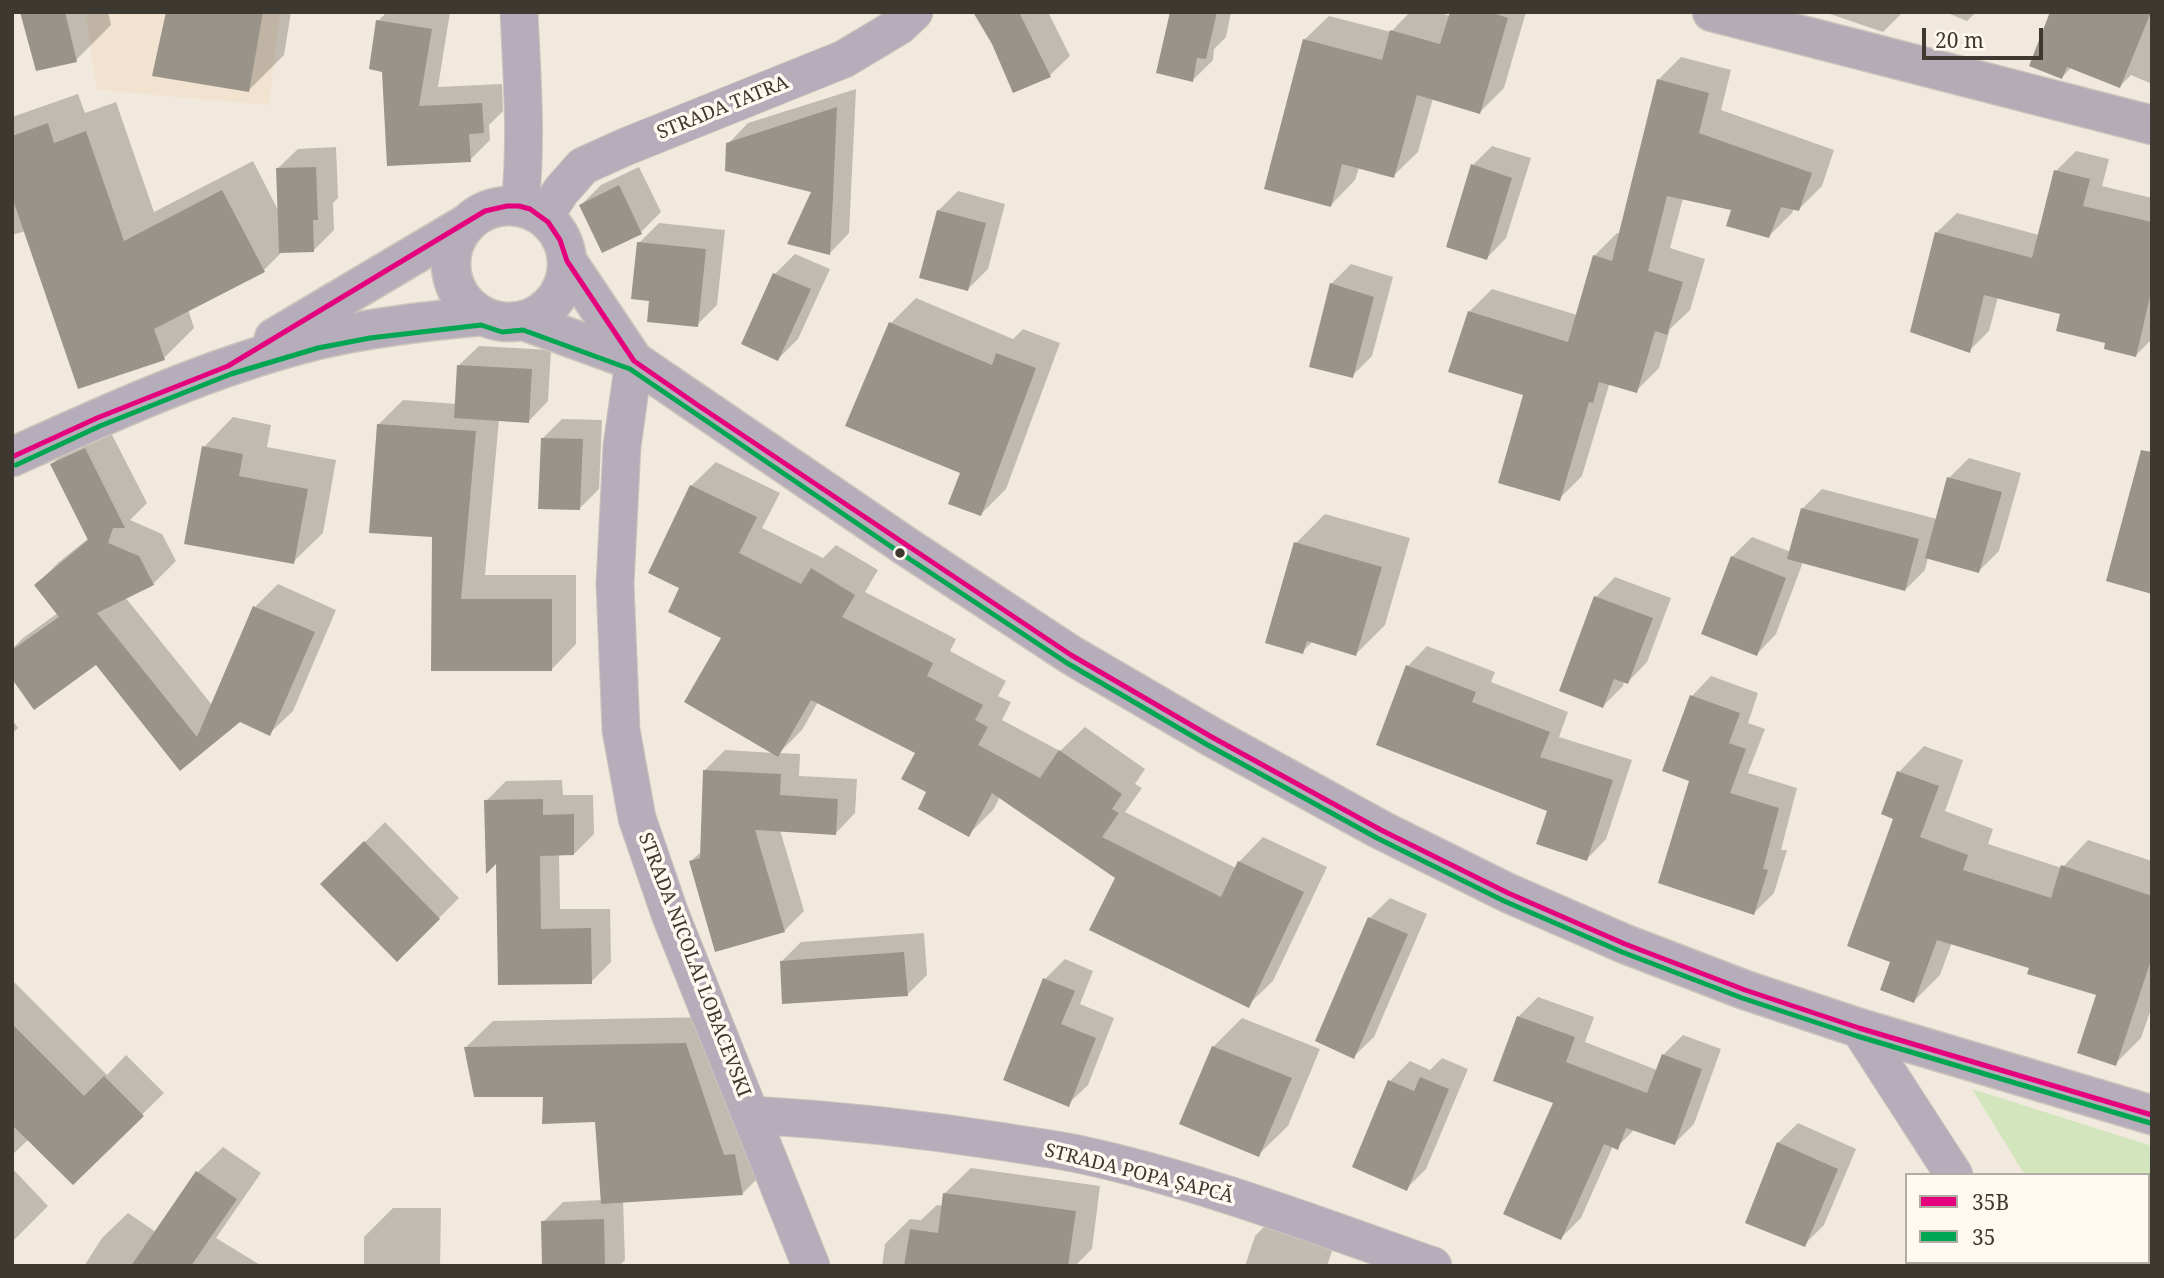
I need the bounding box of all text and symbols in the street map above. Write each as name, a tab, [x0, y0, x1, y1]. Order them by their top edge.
scale bar	[1926, 14, 2047, 58]
text: 20 m	[1935, 26, 1984, 54]
street label: STRADA TATRA	[654, 71, 792, 145]
unlabelled marker	[893, 546, 907, 560]
street label: STRADA NICOLAI LOBACEVSKI	[633, 830, 755, 1100]
street label: STRADA POPA ȘAPCĂ	[1042, 1140, 1236, 1208]
legend	[1905, 1173, 2150, 1264]
text: 35B	[1972, 1188, 2009, 1216]
text: 35	[1972, 1223, 1995, 1251]

